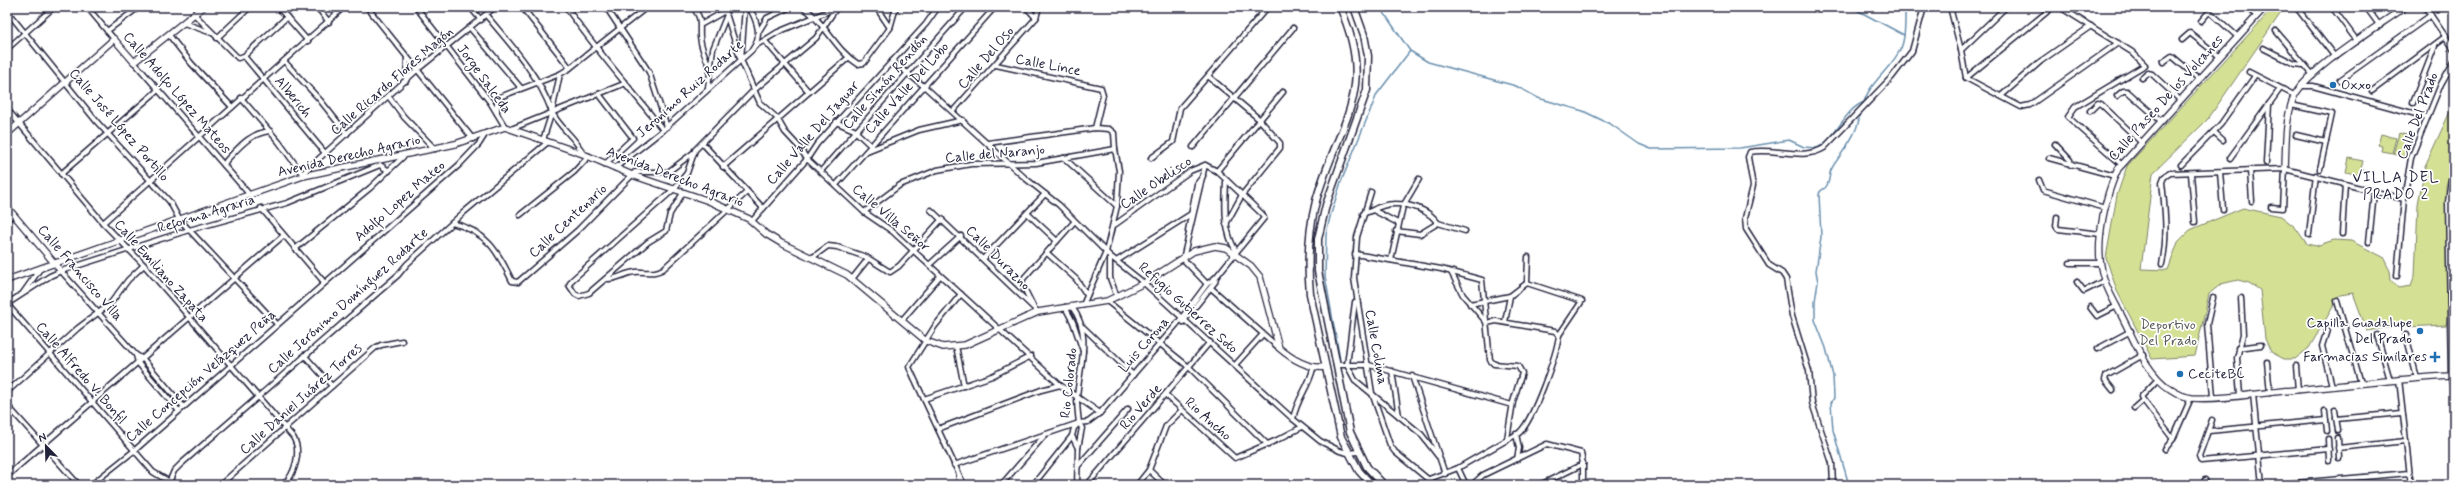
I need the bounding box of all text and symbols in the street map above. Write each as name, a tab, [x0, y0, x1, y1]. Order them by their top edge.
street label: Calle Ricardo Flores Magón	[327, 23, 457, 139]
street label: Calle Del Oso	[954, 23, 1018, 93]
street label: Calle Adolfo López Mateos	[118, 28, 235, 159]
street label: Calle Simón Rendón	[839, 31, 931, 133]
street label: Calle Paseo De los Volcanes	[2105, 31, 2227, 165]
street label: Jeronimo Ruiz Rodarte	[633, 36, 747, 142]
street label: Calle Valle Del Lobo	[861, 38, 953, 138]
street label: Jorge Salceda	[452, 41, 515, 118]
street label: Calle Lince	[1014, 50, 1082, 80]
street label: Calle José López Portillo	[65, 65, 173, 185]
street label: Calle Del Prado	[2393, 70, 2443, 162]
street label: Alberich	[271, 73, 316, 122]
place label: Oxxo	[2341, 76, 2371, 94]
street label: Calle Valle Del Jaguar	[763, 77, 863, 189]
marker: Oxxo	[2328, 80, 2338, 90]
street label: Avenida Derecho Agrario	[276, 131, 422, 181]
street label: Calle del Naranjo	[944, 141, 1046, 167]
street label: Avenida Derecho Agrario	[604, 142, 747, 212]
street label: Calle Obelisco	[1117, 152, 1195, 214]
street label: Adolfo Lopez Mateo	[351, 156, 451, 247]
district label: VILLA DEL PRADO 2	[2352, 168, 2440, 205]
street label: Calle Centenario	[525, 180, 611, 262]
street label: Calle Villa Señor	[848, 180, 934, 256]
street label: Reforma Agraria	[155, 191, 258, 239]
street label: Calle Emiliano Zapata	[110, 216, 212, 326]
street label: Calle Francisco Villa	[33, 221, 127, 325]
street label: Calle Durazno	[962, 222, 1034, 294]
street label: Calle Jerónimo Domínguez Rodarte	[264, 224, 433, 379]
street label: Refugio Gutierrez Soto	[1134, 258, 1242, 358]
street label: Calle Concepción Velázquez Peña	[122, 306, 280, 446]
street label: Calle Colima	[1361, 308, 1391, 386]
street label: Luis Corona	[1115, 313, 1173, 377]
place label: Capilla Guadalupe Del Prado	[2306, 314, 2412, 348]
park label: Deportivo Del Prado	[2139, 316, 2197, 350]
street label: Calle Alfredo V. Bonfil	[32, 318, 130, 428]
marker: Capilla Guadalupe Del Prado	[2415, 326, 2425, 336]
street label: Calle Daniel Juárez Torres	[236, 339, 366, 459]
street label: Rio Colorado	[1056, 347, 1082, 419]
place label: Farmacias Similares	[2303, 348, 2427, 366]
marker: Farmacias Similares	[2430, 352, 2440, 362]
place label: CeciteBC	[2188, 365, 2245, 383]
marker: CeciteBC	[2175, 369, 2185, 379]
street label: Rio Verde	[1116, 380, 1166, 434]
street label: Rio Ancho	[1181, 393, 1235, 445]
north arrow	[26, 426, 66, 466]
text: N	[36, 430, 49, 446]

